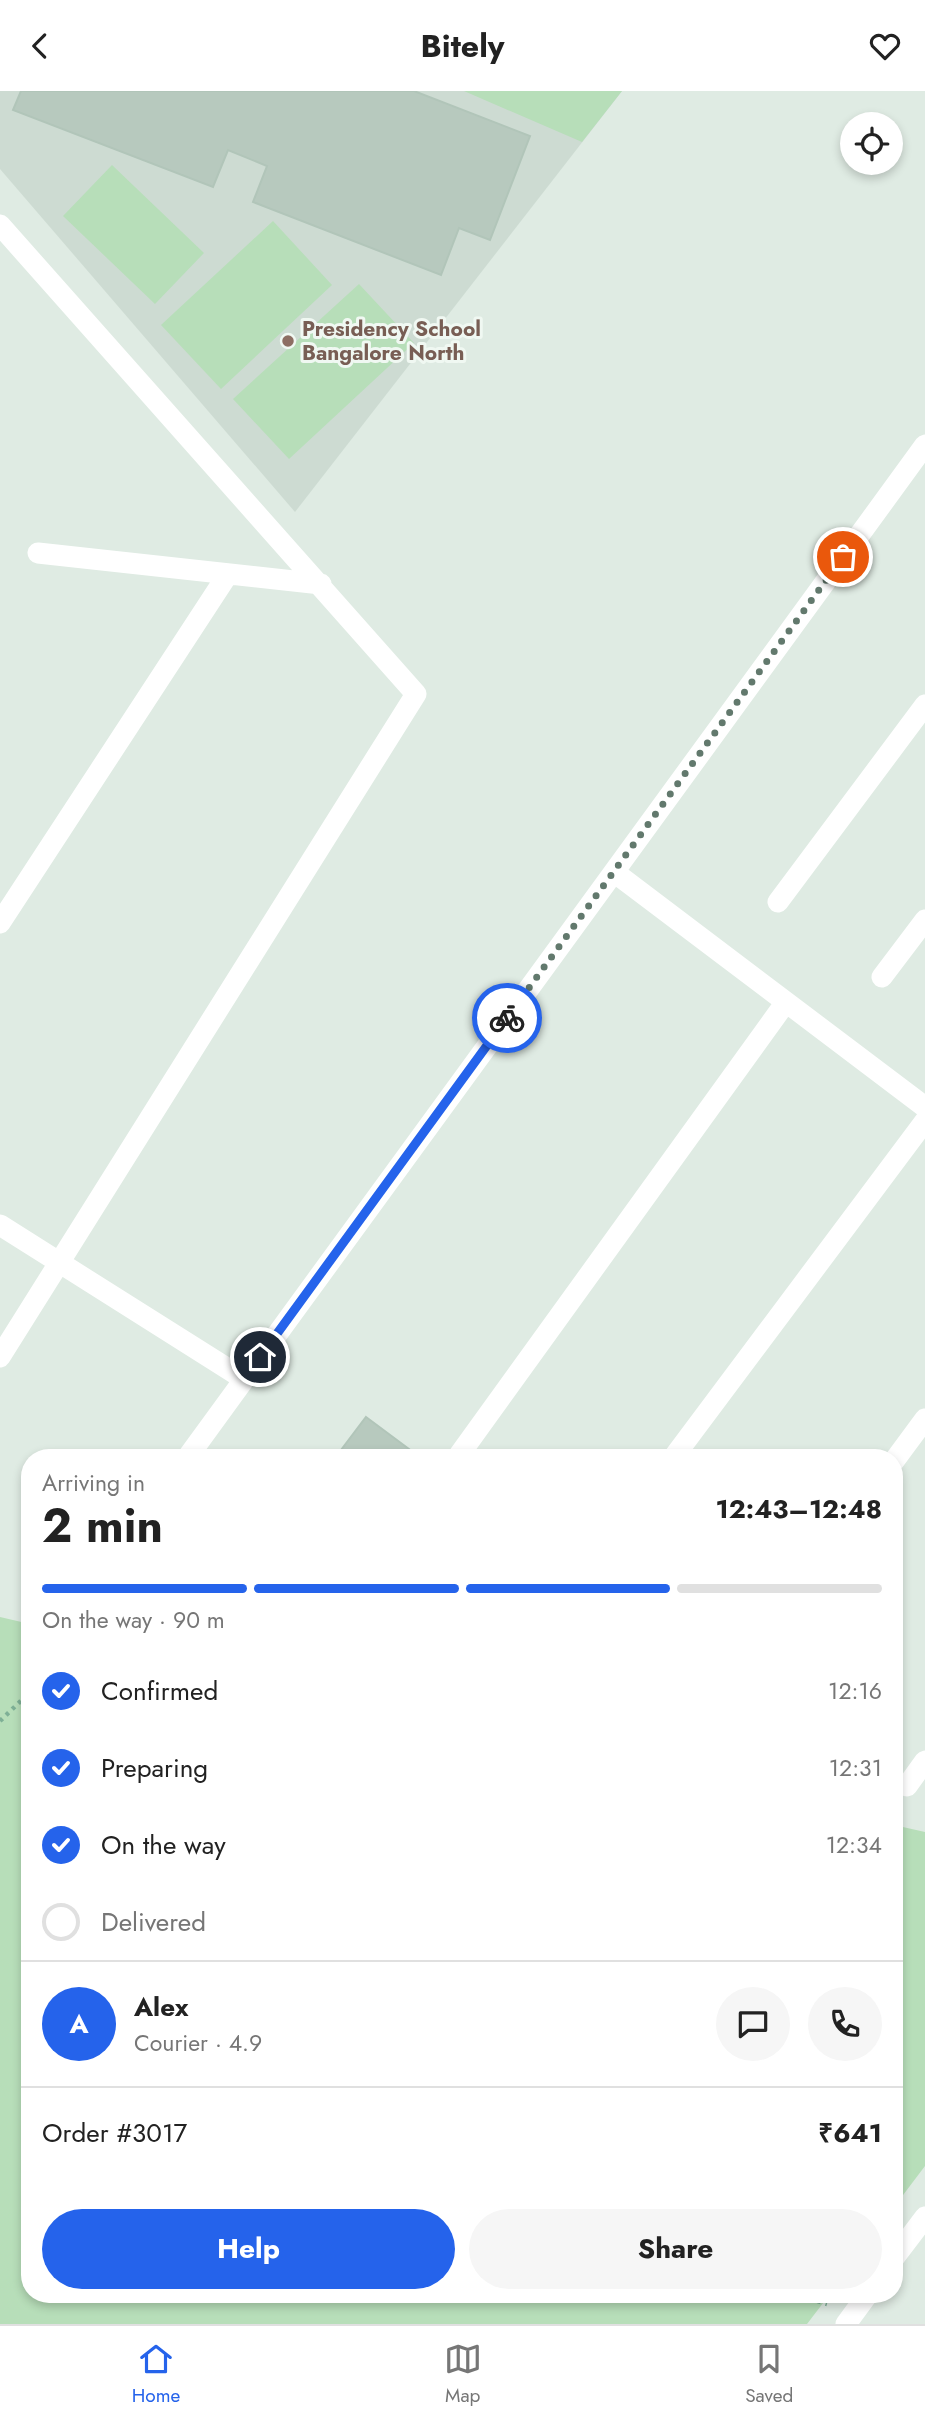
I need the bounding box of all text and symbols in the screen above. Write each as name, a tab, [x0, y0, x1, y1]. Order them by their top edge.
text: Bitely	[421, 23, 504, 69]
icon: back	[21, 27, 59, 65]
icon: heart	[866, 27, 904, 65]
map controls	[840, 112, 903, 175]
button: locate	[840, 112, 903, 175]
place label: Presidency School Bangalore North	[302, 314, 481, 368]
marker: Presidency School Bangalore North	[280, 333, 296, 349]
pin	[813, 527, 873, 587]
icon: bag	[824, 538, 862, 576]
courier	[472, 983, 542, 1053]
icon: bike	[488, 999, 526, 1037]
pin	[230, 1327, 290, 1387]
icon: home	[241, 1338, 279, 1376]
text: Arriving in	[42, 1466, 145, 1500]
text: 12:43–12:48	[716, 1490, 882, 1528]
text: 2 min	[42, 1493, 163, 1559]
text: On the way · 90 m	[42, 1603, 225, 1637]
icon: check	[42, 1672, 80, 1710]
text: Confirmed	[101, 1672, 218, 1710]
text: 12:16	[828, 1674, 882, 1708]
icon: check	[42, 1749, 80, 1787]
text: Preparing	[101, 1749, 208, 1787]
text: 12:31	[829, 1751, 882, 1785]
icon: check	[42, 1826, 80, 1864]
text: On the way	[101, 1826, 226, 1864]
text: 12:34	[826, 1828, 882, 1862]
text: Delivered	[101, 1903, 206, 1941]
button: chat	[716, 1987, 790, 2061]
button: phone	[808, 1987, 882, 2061]
text: Alex	[134, 1988, 188, 2026]
text: A	[69, 2005, 89, 2043]
text: Courier · 4.9	[134, 2026, 262, 2060]
text: Order #3017	[42, 2114, 187, 2152]
text: ₹641	[818, 2114, 882, 2152]
button: Help	[42, 2209, 455, 2289]
button: Share	[469, 2209, 882, 2289]
tab: Home	[132, 2340, 180, 2409]
tab: Map	[444, 2340, 482, 2409]
tab: Saved	[745, 2340, 793, 2409]

